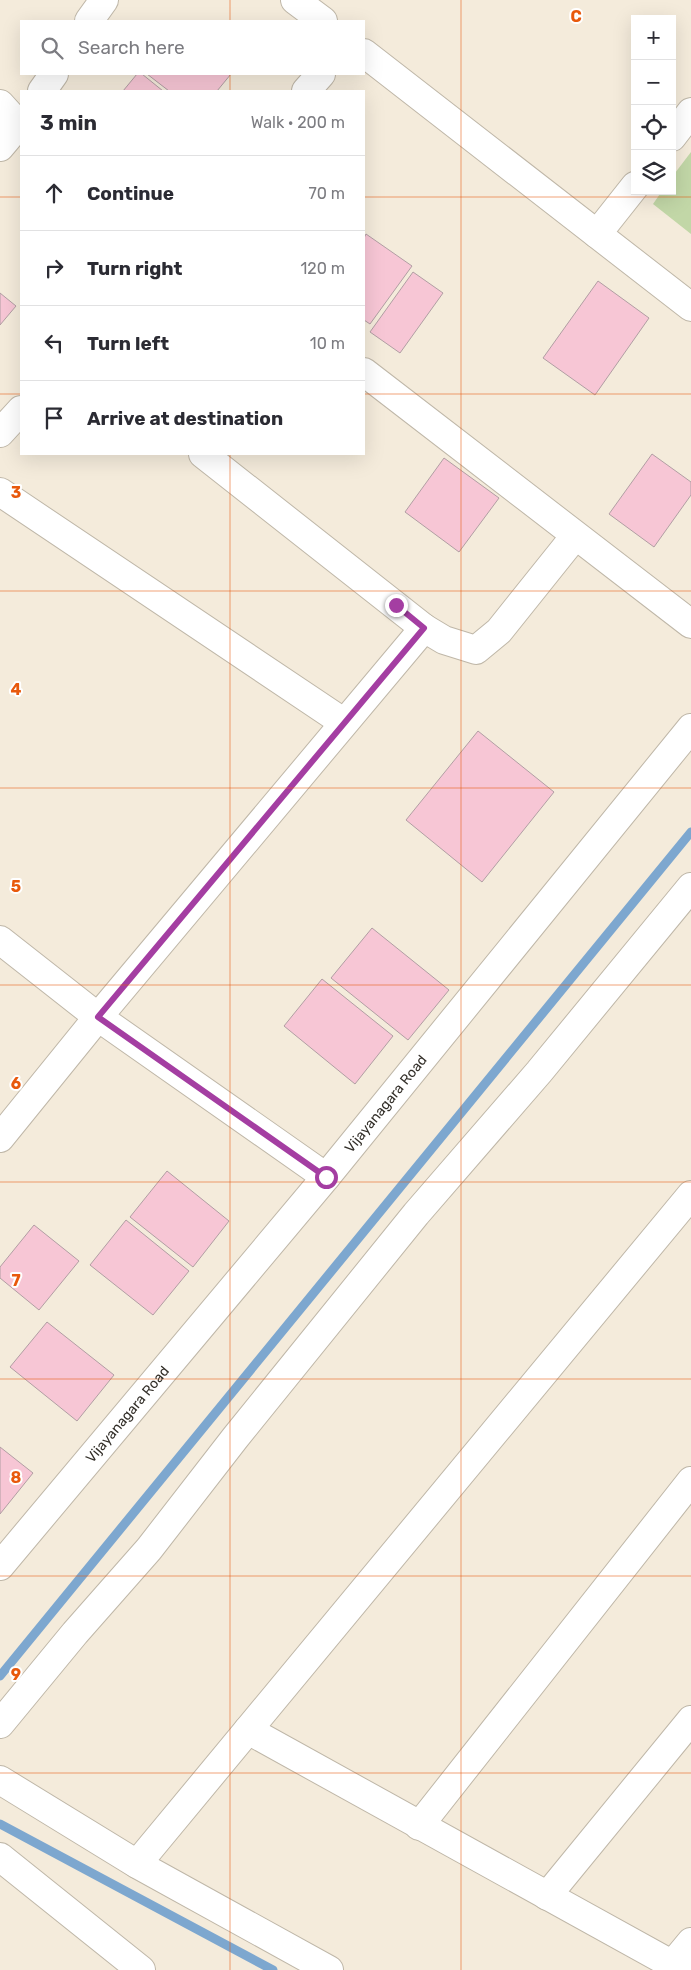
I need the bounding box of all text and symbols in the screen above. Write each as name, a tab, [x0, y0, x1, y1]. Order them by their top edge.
text: C	[570, 7, 582, 26]
map controls	[631, 15, 676, 195]
button: +	[631, 15, 676, 60]
search box	[20, 20, 365, 75]
icon: search	[38, 34, 66, 62]
text: Search here	[78, 36, 185, 59]
button: −	[631, 60, 676, 105]
button: locate	[631, 105, 676, 150]
text: 3 min	[40, 110, 97, 135]
text: Walk · 200 m	[251, 113, 345, 132]
button: layers	[631, 150, 676, 195]
icon: ahead	[40, 179, 68, 207]
text: Continue	[87, 182, 174, 205]
text: 70 m	[308, 184, 345, 203]
icon: right	[40, 254, 68, 282]
text: Turn right	[87, 257, 182, 280]
text: 120 m	[300, 259, 345, 278]
icon: left	[40, 329, 68, 357]
text: Turn left	[87, 332, 169, 355]
text: 10 m	[310, 334, 345, 353]
icon: arrive	[40, 404, 68, 432]
text: Arrive at destination	[87, 407, 283, 430]
text: 3	[11, 483, 21, 502]
route end	[385, 594, 408, 617]
text: 4	[11, 680, 22, 699]
text: 5	[11, 877, 21, 896]
street label: Vijayanagara Road	[341, 1052, 431, 1156]
text: 6	[11, 1074, 21, 1093]
route start	[315, 1166, 338, 1189]
text: 7	[11, 1271, 21, 1290]
street label: Vijayanagara Road	[82, 1363, 173, 1466]
text: 8	[11, 1468, 22, 1487]
text: 9	[11, 1665, 21, 1684]

